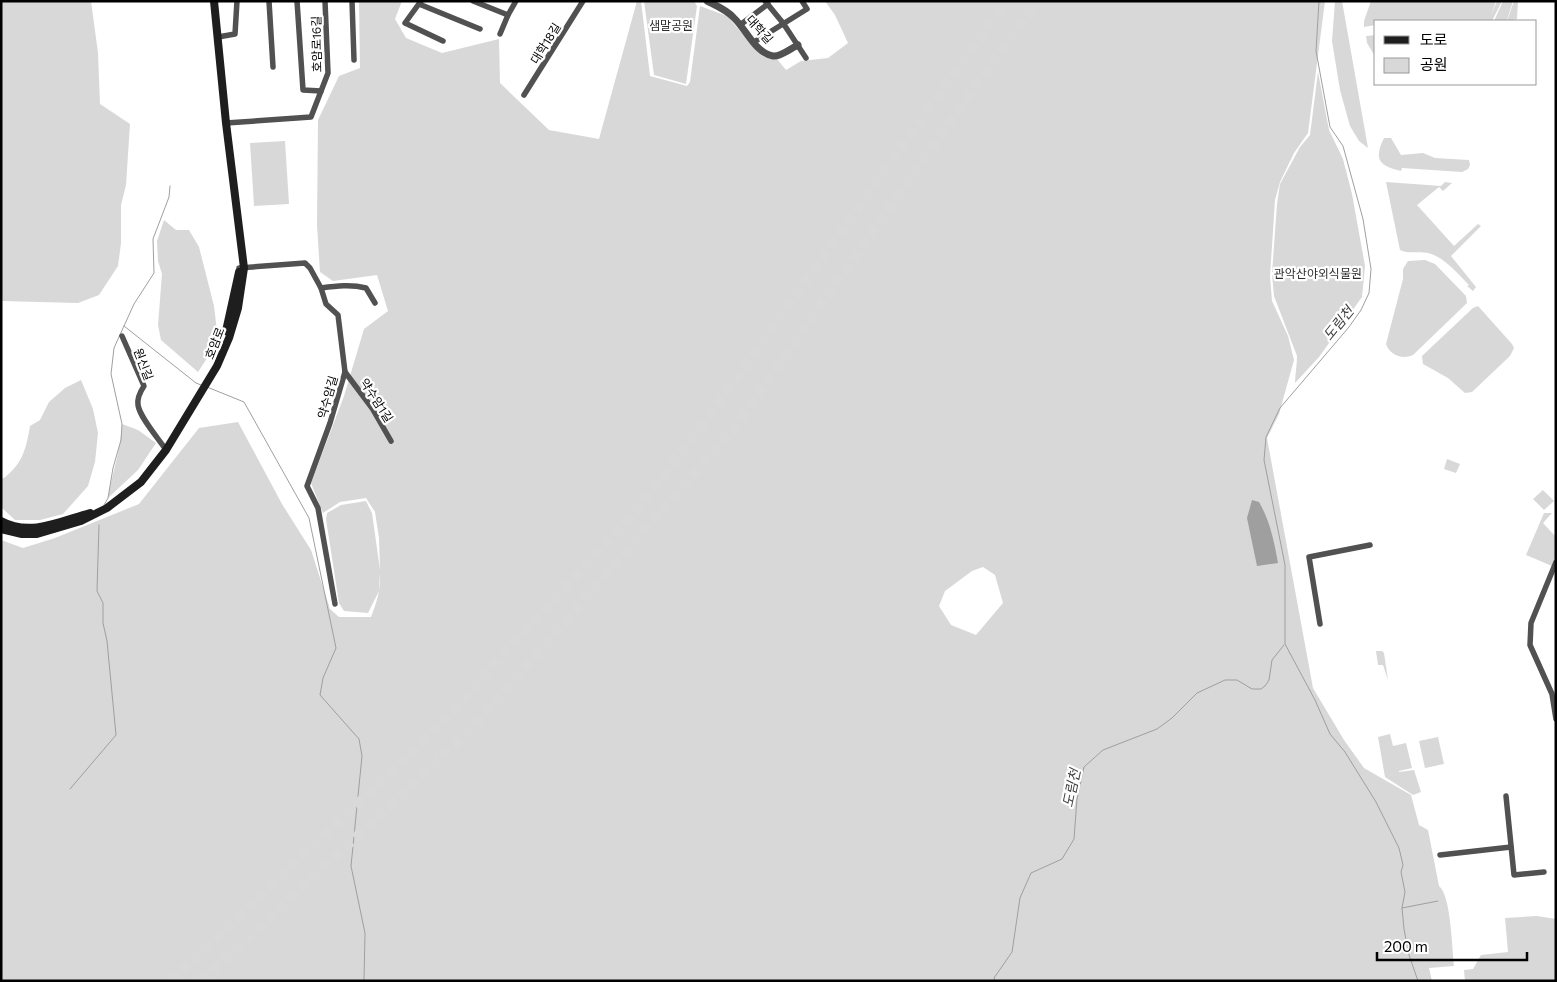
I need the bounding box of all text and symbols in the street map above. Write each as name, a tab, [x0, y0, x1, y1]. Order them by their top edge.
street label: 대학길	[744, 12, 776, 46]
street label: 호암로16길	[309, 16, 323, 72]
park label: 샘말공원	[649, 18, 693, 32]
street label: 대학18길	[527, 20, 563, 66]
legend	[1374, 20, 1537, 85]
text: 도로	[1420, 30, 1448, 48]
text: 공원	[1420, 55, 1448, 73]
park label: 관악산야외식물원	[1274, 266, 1362, 280]
water label: 도림천	[1319, 302, 1357, 343]
street label: 호암로	[202, 325, 226, 361]
street label: 원신길	[132, 346, 156, 382]
street label: 약수암길	[314, 374, 340, 420]
street label: 약수암1길	[358, 376, 396, 424]
water label: 도림천	[1059, 766, 1084, 809]
scale bar	[1377, 930, 1527, 962]
text: 200 m	[1384, 937, 1428, 955]

